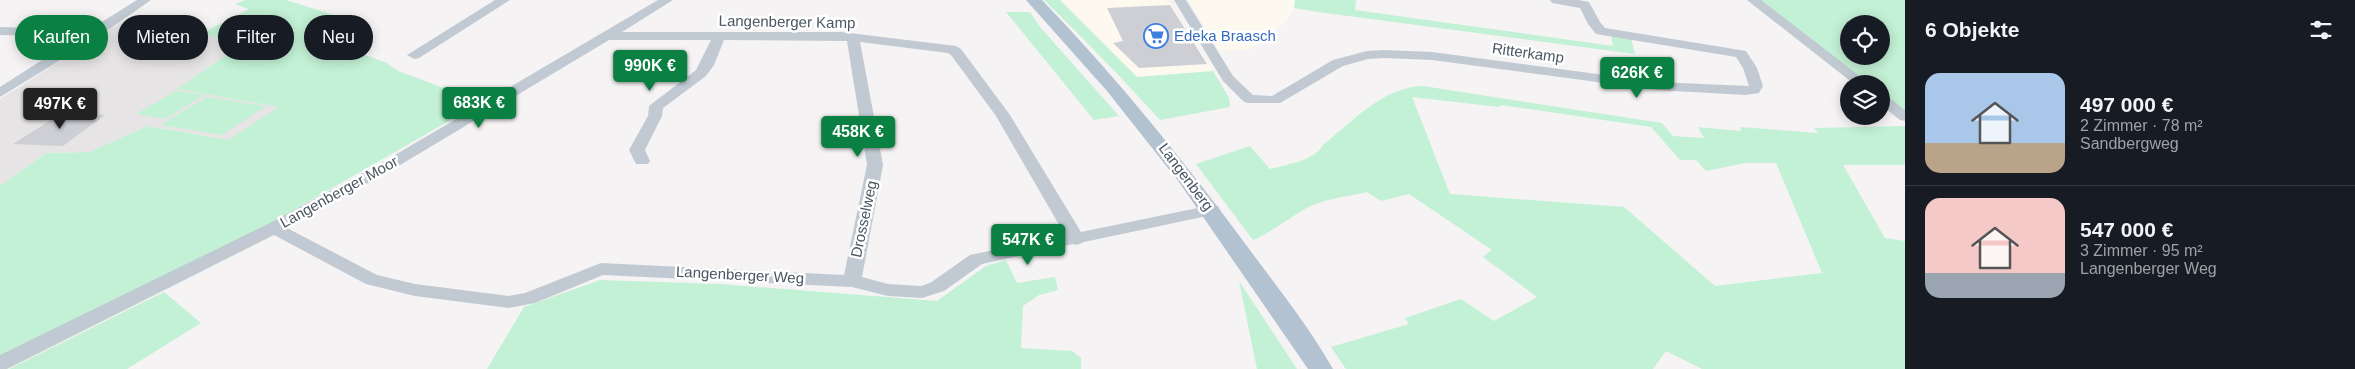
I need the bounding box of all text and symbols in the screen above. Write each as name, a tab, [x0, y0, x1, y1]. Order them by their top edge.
street label: Langenberger Kamp	[718, 12, 856, 31]
chip: Kaufen	[15, 15, 108, 60]
chip: Mieten	[118, 15, 208, 60]
chip: Filter	[218, 15, 294, 60]
chip: Neu	[304, 15, 373, 60]
map controls	[1840, 15, 1890, 125]
button: locate	[1840, 15, 1890, 65]
icon: filters	[2307, 16, 2335, 44]
text: 6 Objekte	[1925, 18, 2020, 41]
supermarket icon: Edeka Braasch	[1143, 23, 1169, 49]
place label: Edeka Braasch	[1174, 27, 1276, 44]
street label: Ritterkamp	[1491, 39, 1565, 66]
pin: 990K €	[609, 49, 691, 92]
pin: 626K €	[1596, 56, 1678, 99]
text: 990K €	[624, 57, 676, 74]
text: 626K €	[1611, 64, 1663, 81]
button: layers	[1840, 75, 1890, 125]
pin: 683K €	[438, 86, 520, 129]
pin: 497K €	[19, 88, 101, 130]
icon: home	[1965, 93, 2025, 153]
text: 497 000 €	[2080, 93, 2173, 116]
text: 683K €	[453, 94, 505, 111]
text: 497K €	[34, 95, 86, 112]
pin: 458K €	[817, 116, 899, 158]
text: 2 Zimmer · 78 m²	[2080, 117, 2203, 134]
text: 458K €	[832, 123, 884, 140]
text: Sandbergweg	[2080, 135, 2179, 152]
street label: Langenberg	[1156, 140, 1217, 214]
street label: Langenberger Moor	[277, 152, 401, 231]
street label: Drosselweg	[847, 179, 880, 259]
icon: home	[1965, 218, 2025, 278]
text: 547 000 €	[2080, 218, 2173, 241]
pin: 547K €	[987, 224, 1069, 266]
text: 547K €	[1002, 231, 1054, 248]
text: 3 Zimmer · 95 m²	[2080, 242, 2203, 259]
text: Langenberger Weg	[2080, 260, 2217, 277]
street label: Langenberger Weg	[676, 263, 804, 286]

